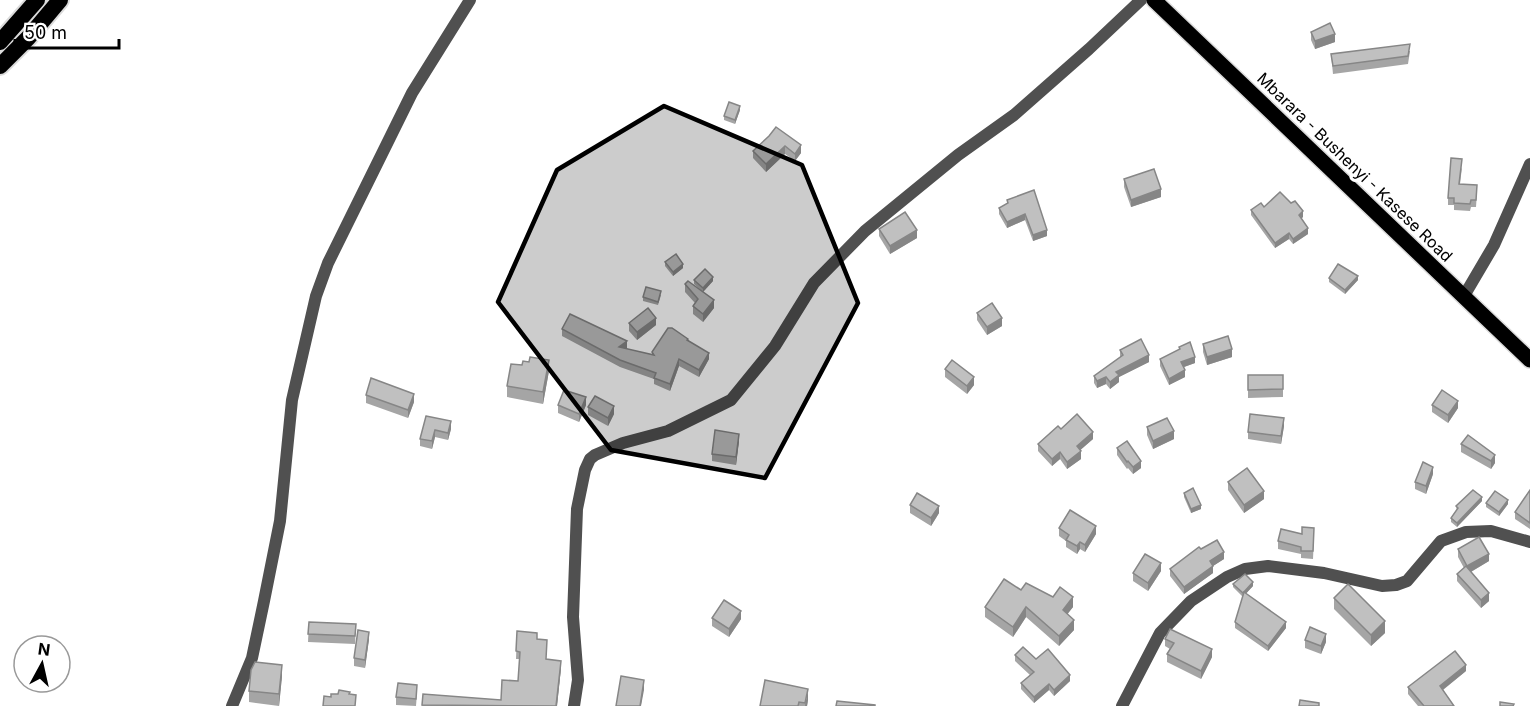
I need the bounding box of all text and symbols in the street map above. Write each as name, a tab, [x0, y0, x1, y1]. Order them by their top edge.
scale bar	[15, 12, 118, 50]
text: 50 m	[24, 22, 67, 43]
street label: Mbarara - Bushenyi - Kasese Road	[1253, 68, 1457, 266]
north arrow	[12, 634, 72, 694]
text: N	[37, 638, 52, 660]

